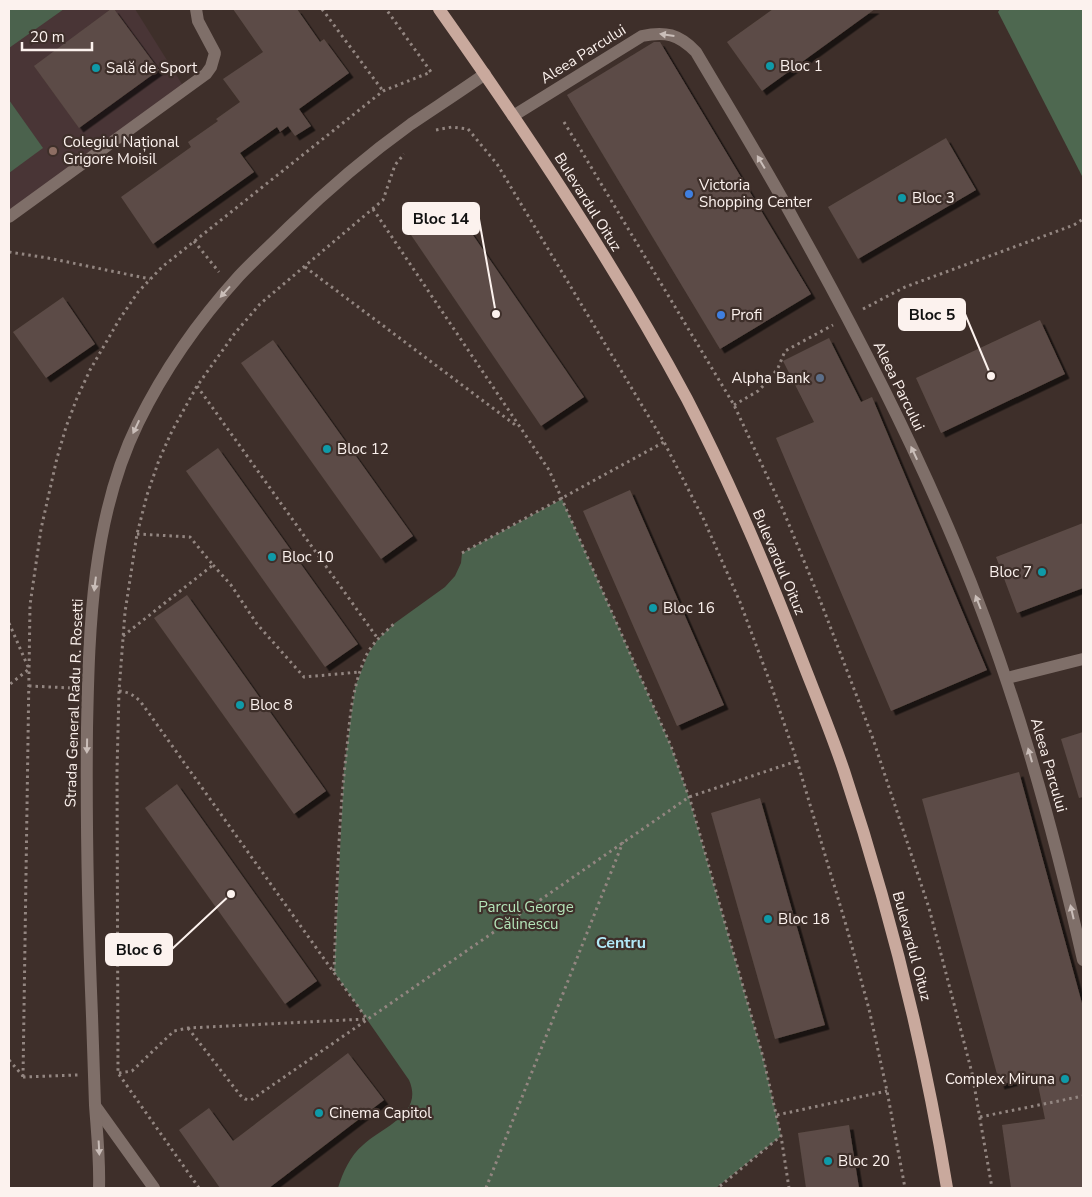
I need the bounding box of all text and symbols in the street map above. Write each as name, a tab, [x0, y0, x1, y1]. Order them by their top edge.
scale bar	[22, 20, 92, 52]
street label: Aleea Parcului	[537, 20, 629, 88]
text: 20 m	[30, 27, 65, 47]
one-way arrow	[658, 31, 674, 39]
place label: Bloc 1	[780, 56, 823, 76]
place label: Sală de Sport	[106, 58, 198, 78]
marker: Bloc 1	[764, 60, 776, 72]
marker: Sală de Sport	[90, 62, 102, 74]
place label: Colegiul Național Grigore Moisil	[63, 132, 180, 169]
marker: Colegiul Național Grigore Moisil	[47, 145, 59, 157]
street label: Bulevardul Oituz	[550, 149, 626, 255]
one-way arrow	[756, 156, 765, 169]
place label: Victoria Shopping Center	[698, 175, 812, 212]
marker: Victoria Shopping Center	[683, 188, 695, 200]
place label: Bloc 3	[912, 188, 955, 208]
marker: Bloc 3	[896, 192, 908, 204]
callout: Bloc 14	[403, 203, 479, 234]
text: Bloc 14	[413, 208, 470, 230]
one-way arrow	[220, 286, 231, 299]
callout: Bloc 5	[899, 299, 965, 330]
text: Bloc 5	[909, 304, 955, 326]
place label: Profi	[731, 305, 762, 325]
marker: Profi	[715, 309, 727, 321]
street label: Aleea Parcului	[869, 338, 929, 434]
place label: Alpha Bank	[731, 368, 810, 388]
marker: Alpha Bank	[814, 372, 826, 384]
one-way arrow	[132, 420, 140, 434]
place label: Bloc 12	[337, 439, 389, 459]
marker: Bloc 12	[321, 443, 333, 455]
one-way arrow	[909, 445, 918, 460]
street label: Bulevardul Oituz	[748, 506, 810, 618]
place label: Bloc 10	[282, 547, 334, 567]
marker: Bloc 10	[266, 551, 278, 563]
place label: Bloc 7	[989, 562, 1032, 582]
marker: Bloc 7	[1036, 566, 1048, 578]
one-way arrow	[91, 576, 99, 592]
one-way arrow	[974, 594, 982, 609]
street label: Strada General Radu R. Rosetti	[60, 598, 88, 808]
place label: Bloc 16	[663, 598, 715, 618]
marker: Bloc 16	[647, 602, 659, 614]
place label: Bloc 8	[250, 695, 293, 715]
marker: Bloc 8	[234, 699, 246, 711]
street label: Aleea Parcului	[1026, 716, 1072, 814]
one-way arrow	[83, 738, 91, 754]
one-way arrow	[1026, 748, 1034, 763]
street label: Bulevardul Oituz	[888, 889, 936, 1003]
park label: Parcul George Călinescu	[478, 897, 574, 934]
one-way arrow	[1068, 905, 1076, 920]
place label: Bloc 18	[778, 909, 830, 929]
marker: Bloc 18	[762, 913, 774, 925]
district label: Centru	[596, 932, 646, 954]
callout: Bloc 6	[106, 934, 172, 965]
text: Bloc 6	[116, 939, 162, 961]
place label: Complex Miruna	[945, 1069, 1055, 1089]
marker: Complex Miruna	[1059, 1073, 1071, 1085]
place label: Cinema Capitol	[329, 1103, 432, 1123]
marker: Cinema Capitol	[313, 1107, 325, 1119]
one-way arrow	[95, 1140, 103, 1156]
place label: Bloc 20	[838, 1151, 890, 1171]
marker: Bloc 20	[822, 1155, 834, 1167]

